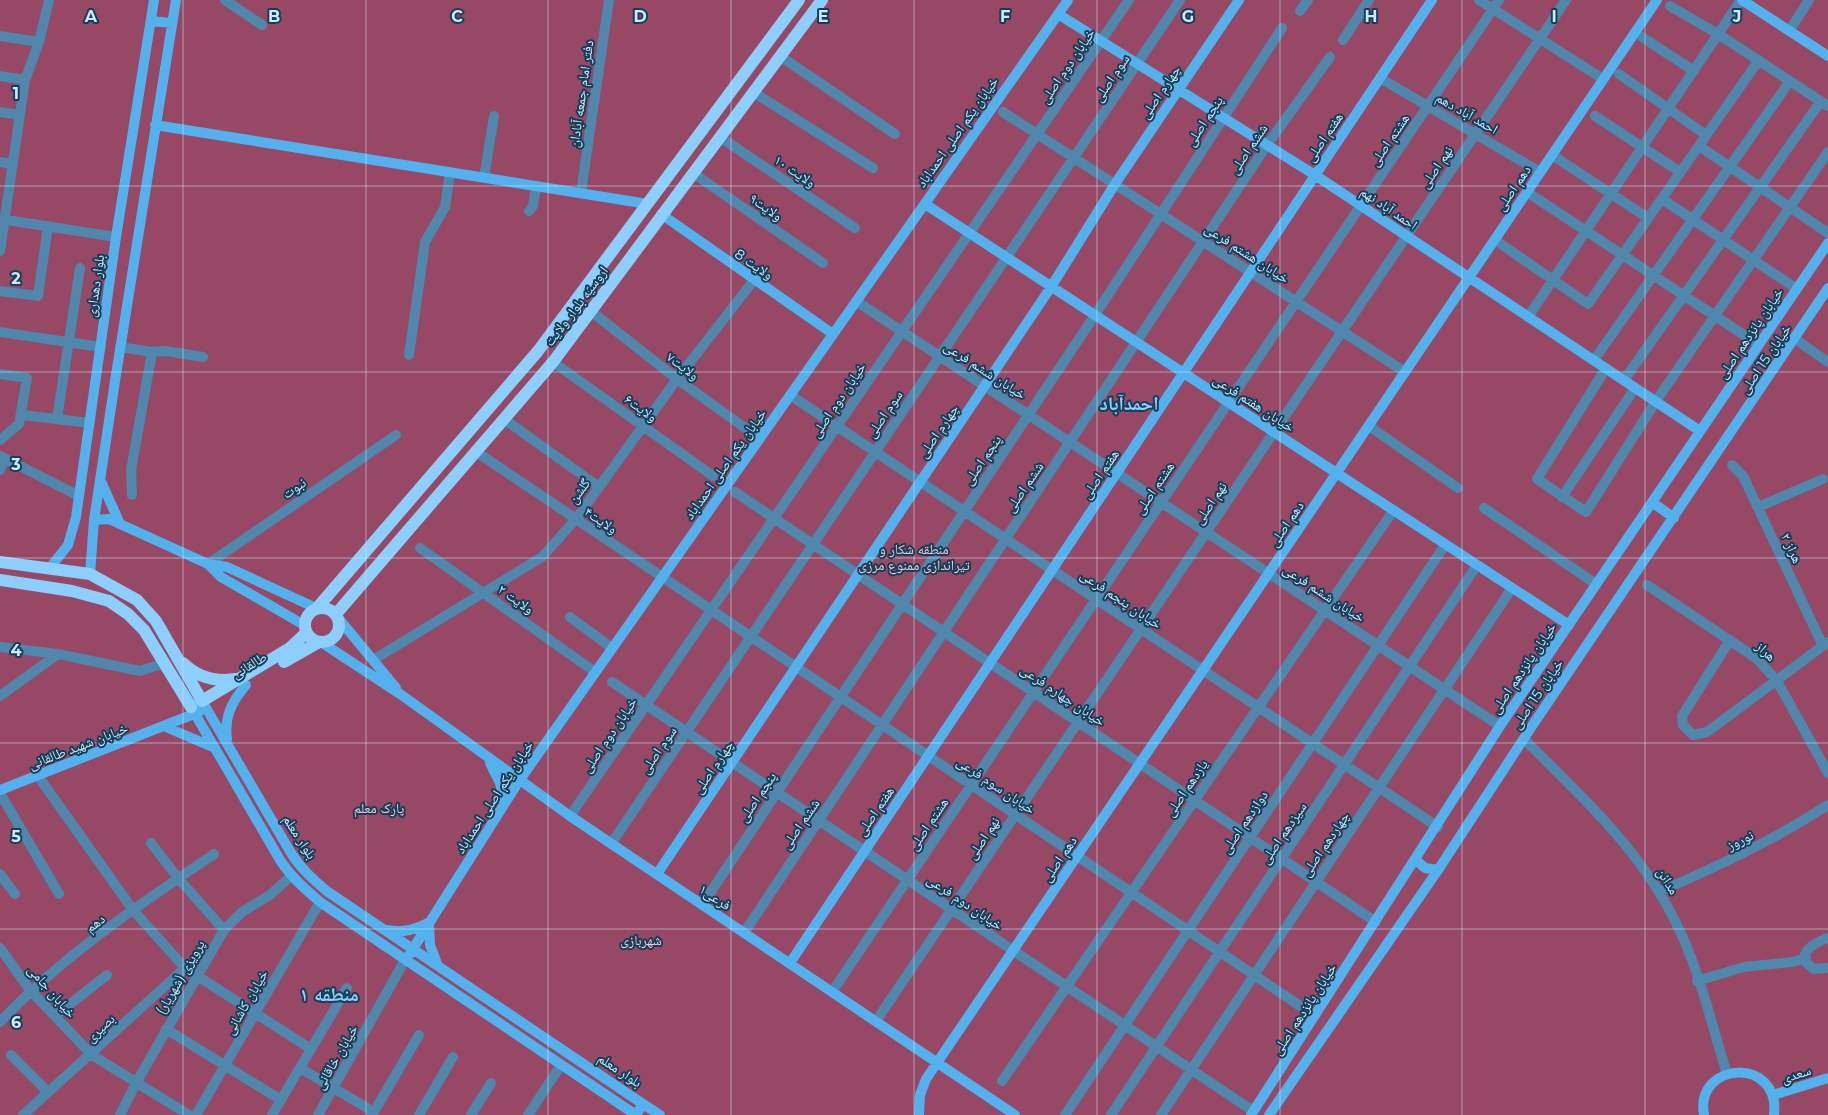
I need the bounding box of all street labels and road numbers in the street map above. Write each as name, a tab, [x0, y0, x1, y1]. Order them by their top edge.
street label: خیابان دوم اصلی	[1035, 25, 1100, 108]
street label: دفتر امام جمعه آبادان	[565, 39, 598, 149]
street label: سوم اصلی	[1089, 51, 1134, 106]
street label: چهارم اصلی	[1135, 62, 1185, 123]
street label: خیابان یکم اصلی احمداباد	[912, 73, 1003, 191]
street label: احمد آباد دهم	[1432, 88, 1501, 139]
street label: پنجم اصلی	[1181, 92, 1228, 150]
street label: هفتم اصلی	[1301, 109, 1348, 166]
street label: هشتم اصلی	[1365, 110, 1414, 170]
street label: ششم اصلی	[1225, 120, 1272, 178]
street label: نهم اصلی	[1415, 142, 1458, 192]
street label: ولایت ۱۰	[771, 151, 819, 191]
street label: دهم اصلی	[1491, 162, 1536, 215]
street label: احمد آباد نهم	[1356, 182, 1421, 234]
street label: ولایت۹	[746, 189, 786, 225]
street label: خیابان هشتم فرعی	[1201, 219, 1293, 288]
street label: ولایت 8	[731, 245, 777, 283]
street label: بلوار دهداری	[82, 253, 108, 319]
street label: اروسیّه بلوار ولایت	[540, 262, 612, 350]
street label: خیابان پانزدهم اصلی	[1713, 284, 1788, 383]
street label: خیابان 15 اصلی	[1735, 320, 1795, 398]
street label: خیابان ششم فرعی	[940, 337, 1030, 404]
street label: ولایت۷	[663, 348, 703, 384]
street label: خیابان دوم اصلی	[806, 359, 871, 442]
street label: خیابان هفتم فرعی	[1209, 370, 1298, 437]
street label: سوم اصلی	[862, 387, 907, 442]
street label: ولایت۶	[621, 390, 661, 426]
street label: چهارم اصلی	[913, 401, 963, 462]
street label: خیابان یکم اصلی احمداباد	[680, 405, 771, 523]
street label: پنجم اصلی	[959, 431, 1006, 489]
street label: هفتم اصلی	[1077, 446, 1124, 503]
street label: ششم اصلی	[1001, 458, 1048, 516]
street label: هشتم اصلی	[1130, 458, 1179, 518]
street label: نبوت	[278, 473, 310, 503]
street label: گلشن	[564, 475, 594, 507]
street label: نهم اصلی	[1189, 478, 1232, 528]
street label: دهم اصلی	[1264, 498, 1309, 551]
street label: ولایت۴	[581, 502, 621, 538]
street label: هراز ۲	[1777, 530, 1807, 566]
street label: خیابان ششم فرعی	[1279, 560, 1369, 627]
street label: خیابان پنجم فرعی	[1076, 565, 1165, 634]
street label: ولایت ۲	[494, 580, 538, 618]
street label: خیابان پانزدهم اصلی	[1486, 619, 1561, 718]
street label: هراز	[1751, 636, 1780, 665]
street label: طالقانی	[228, 647, 270, 683]
street label: خیابان 15 اصلی	[1507, 655, 1567, 733]
street label: خیابان چهارم فرعی	[1017, 660, 1109, 731]
street label: خیابان دوم اصلی	[577, 694, 642, 777]
street label: خیابان شهيد طالقانی	[26, 719, 130, 773]
street label: سوم اصلی	[636, 723, 681, 778]
street label: خیابان یکم اصلی احمداباد	[451, 737, 538, 857]
street label: چهارم اصلی	[688, 737, 738, 798]
street label: خیابان سوم فرعی	[953, 752, 1039, 819]
street label: یازدهم اصلی	[1160, 756, 1213, 821]
street label: پنجم اصلی	[734, 768, 781, 826]
street label: هفتم اصلی	[852, 783, 899, 840]
street label: دوازدهم اصلی	[1216, 787, 1273, 858]
street label: هشتم اصلی	[904, 794, 953, 854]
street label: ششم اصلی	[777, 795, 824, 853]
street label: سیزدهم اصلی	[1256, 798, 1311, 868]
street label: چهاردهم اصلی	[1297, 808, 1354, 880]
street label: بلوار معلم	[278, 811, 321, 863]
street label: نهم اصلی	[962, 813, 1005, 863]
street label: نوروز	[1723, 826, 1757, 855]
street label: دهم اصلی	[1037, 833, 1082, 886]
street label: مدائن	[1653, 864, 1683, 898]
street label: خیابان دوم فرعی	[923, 870, 1007, 935]
street label: فرعی۱	[696, 880, 734, 914]
street label: دهم	[81, 910, 109, 937]
street label: پرویزی (شهریار)	[151, 936, 209, 1017]
street label: خیابان جامی	[24, 960, 80, 1022]
street label: خیابان پانزدهم اصلی	[1268, 960, 1341, 1059]
street label: خیابان کاشانی	[220, 966, 272, 1038]
street label: بصیری	[81, 1010, 119, 1046]
street label: خیابان خاقانی	[310, 1021, 362, 1093]
street label: بلوار معلم	[594, 1049, 646, 1092]
street label: سعدی	[1779, 1061, 1813, 1087]

